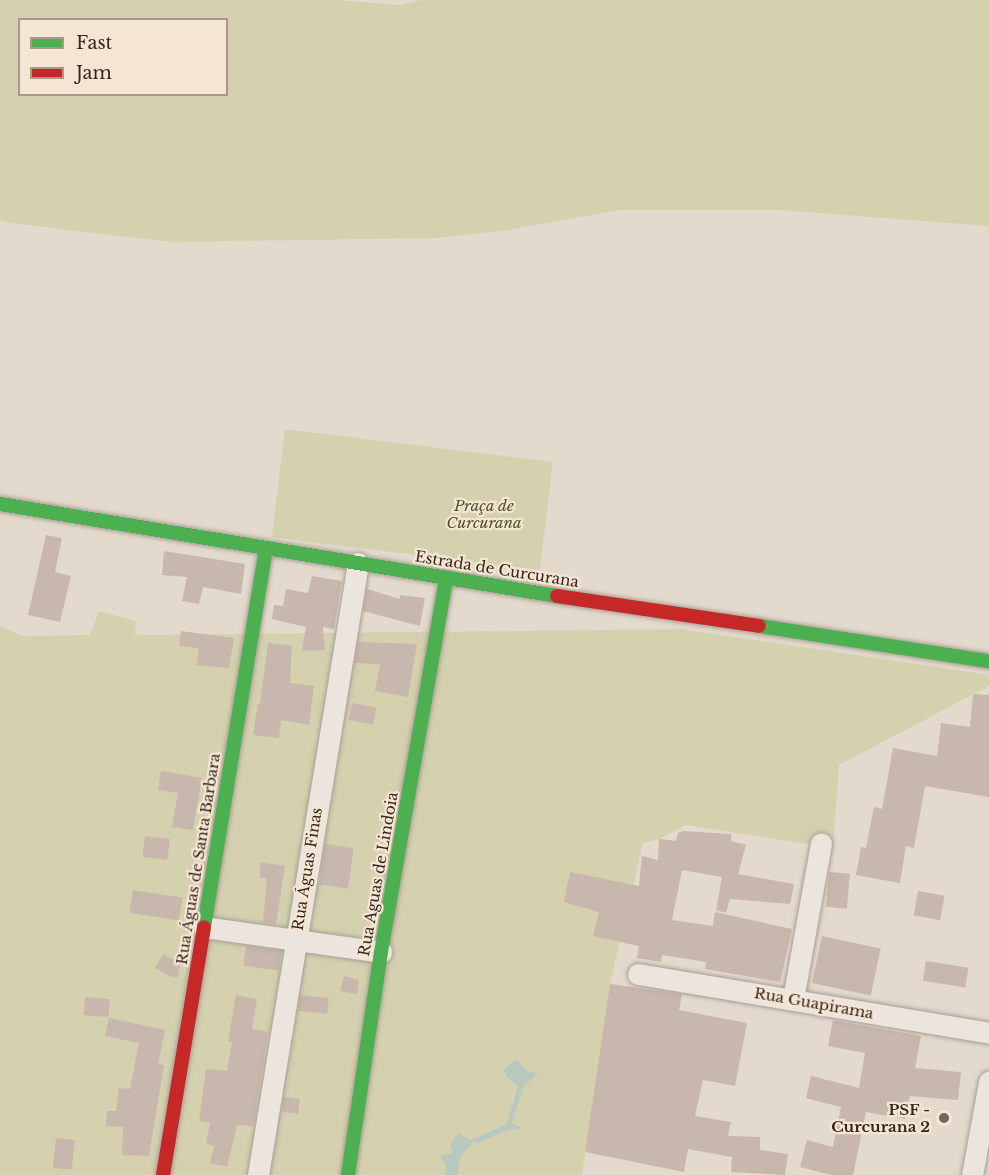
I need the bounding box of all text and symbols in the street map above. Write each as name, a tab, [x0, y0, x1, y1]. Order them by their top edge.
legend	[18, 18, 228, 96]
text: Fast	[76, 32, 112, 54]
text: Jam	[76, 62, 112, 84]
park label: Praça de Curcurana	[446, 496, 522, 531]
street label: Estrada de Curcurana	[414, 547, 580, 591]
street label: Rua Águas de Santa Barbara	[172, 752, 224, 966]
street label: Rua Aguas de Lindoia	[355, 790, 401, 958]
street label: Rua Águas Finas	[288, 806, 326, 932]
street label: Rua Guapirama	[753, 984, 875, 1022]
place label: PSF - Curcurana 2	[831, 1100, 930, 1135]
marker: PSF - Curcurana 2	[935, 1109, 953, 1127]

